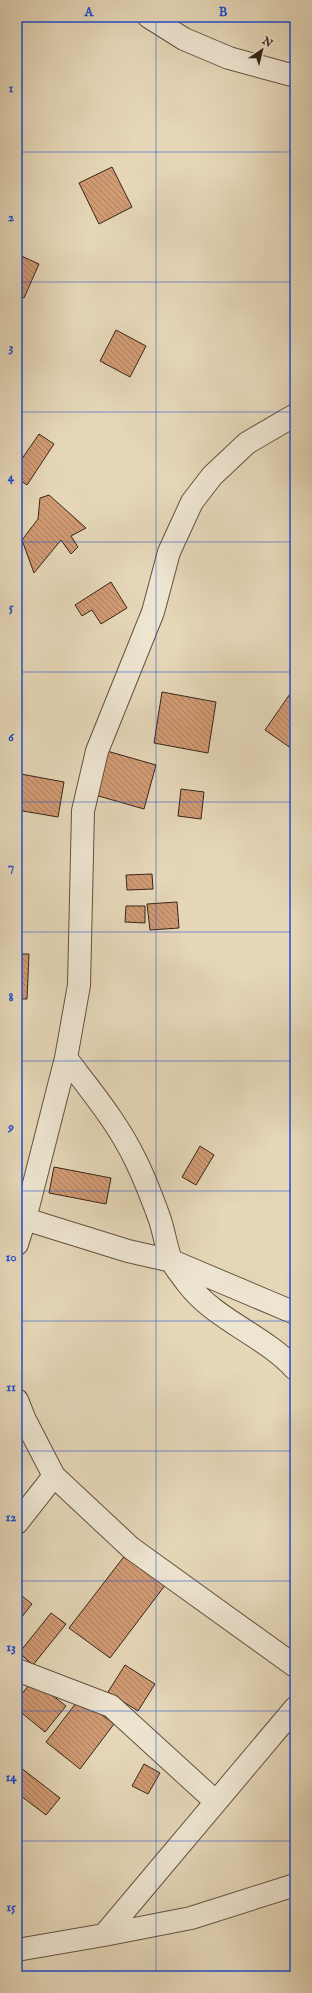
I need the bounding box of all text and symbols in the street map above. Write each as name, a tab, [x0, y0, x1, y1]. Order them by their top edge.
text: A	[84, 4, 95, 21]
text: B	[219, 4, 228, 21]
north arrow	[242, 30, 282, 70]
text: N	[258, 34, 275, 51]
text: 1	[9, 80, 14, 97]
text: 2	[8, 209, 14, 226]
text: 3	[9, 339, 14, 356]
text: 4	[8, 469, 15, 486]
text: 5	[9, 599, 14, 616]
text: 6	[8, 729, 14, 746]
text: 7	[8, 859, 14, 876]
text: 8	[8, 989, 14, 1006]
text: 9	[7, 1119, 14, 1136]
text: 10	[5, 1249, 17, 1266]
text: 11	[6, 1379, 16, 1396]
text: 12	[6, 1509, 16, 1526]
text: 13	[6, 1639, 16, 1656]
text: 14	[5, 1769, 17, 1786]
text: 15	[6, 1899, 16, 1916]

